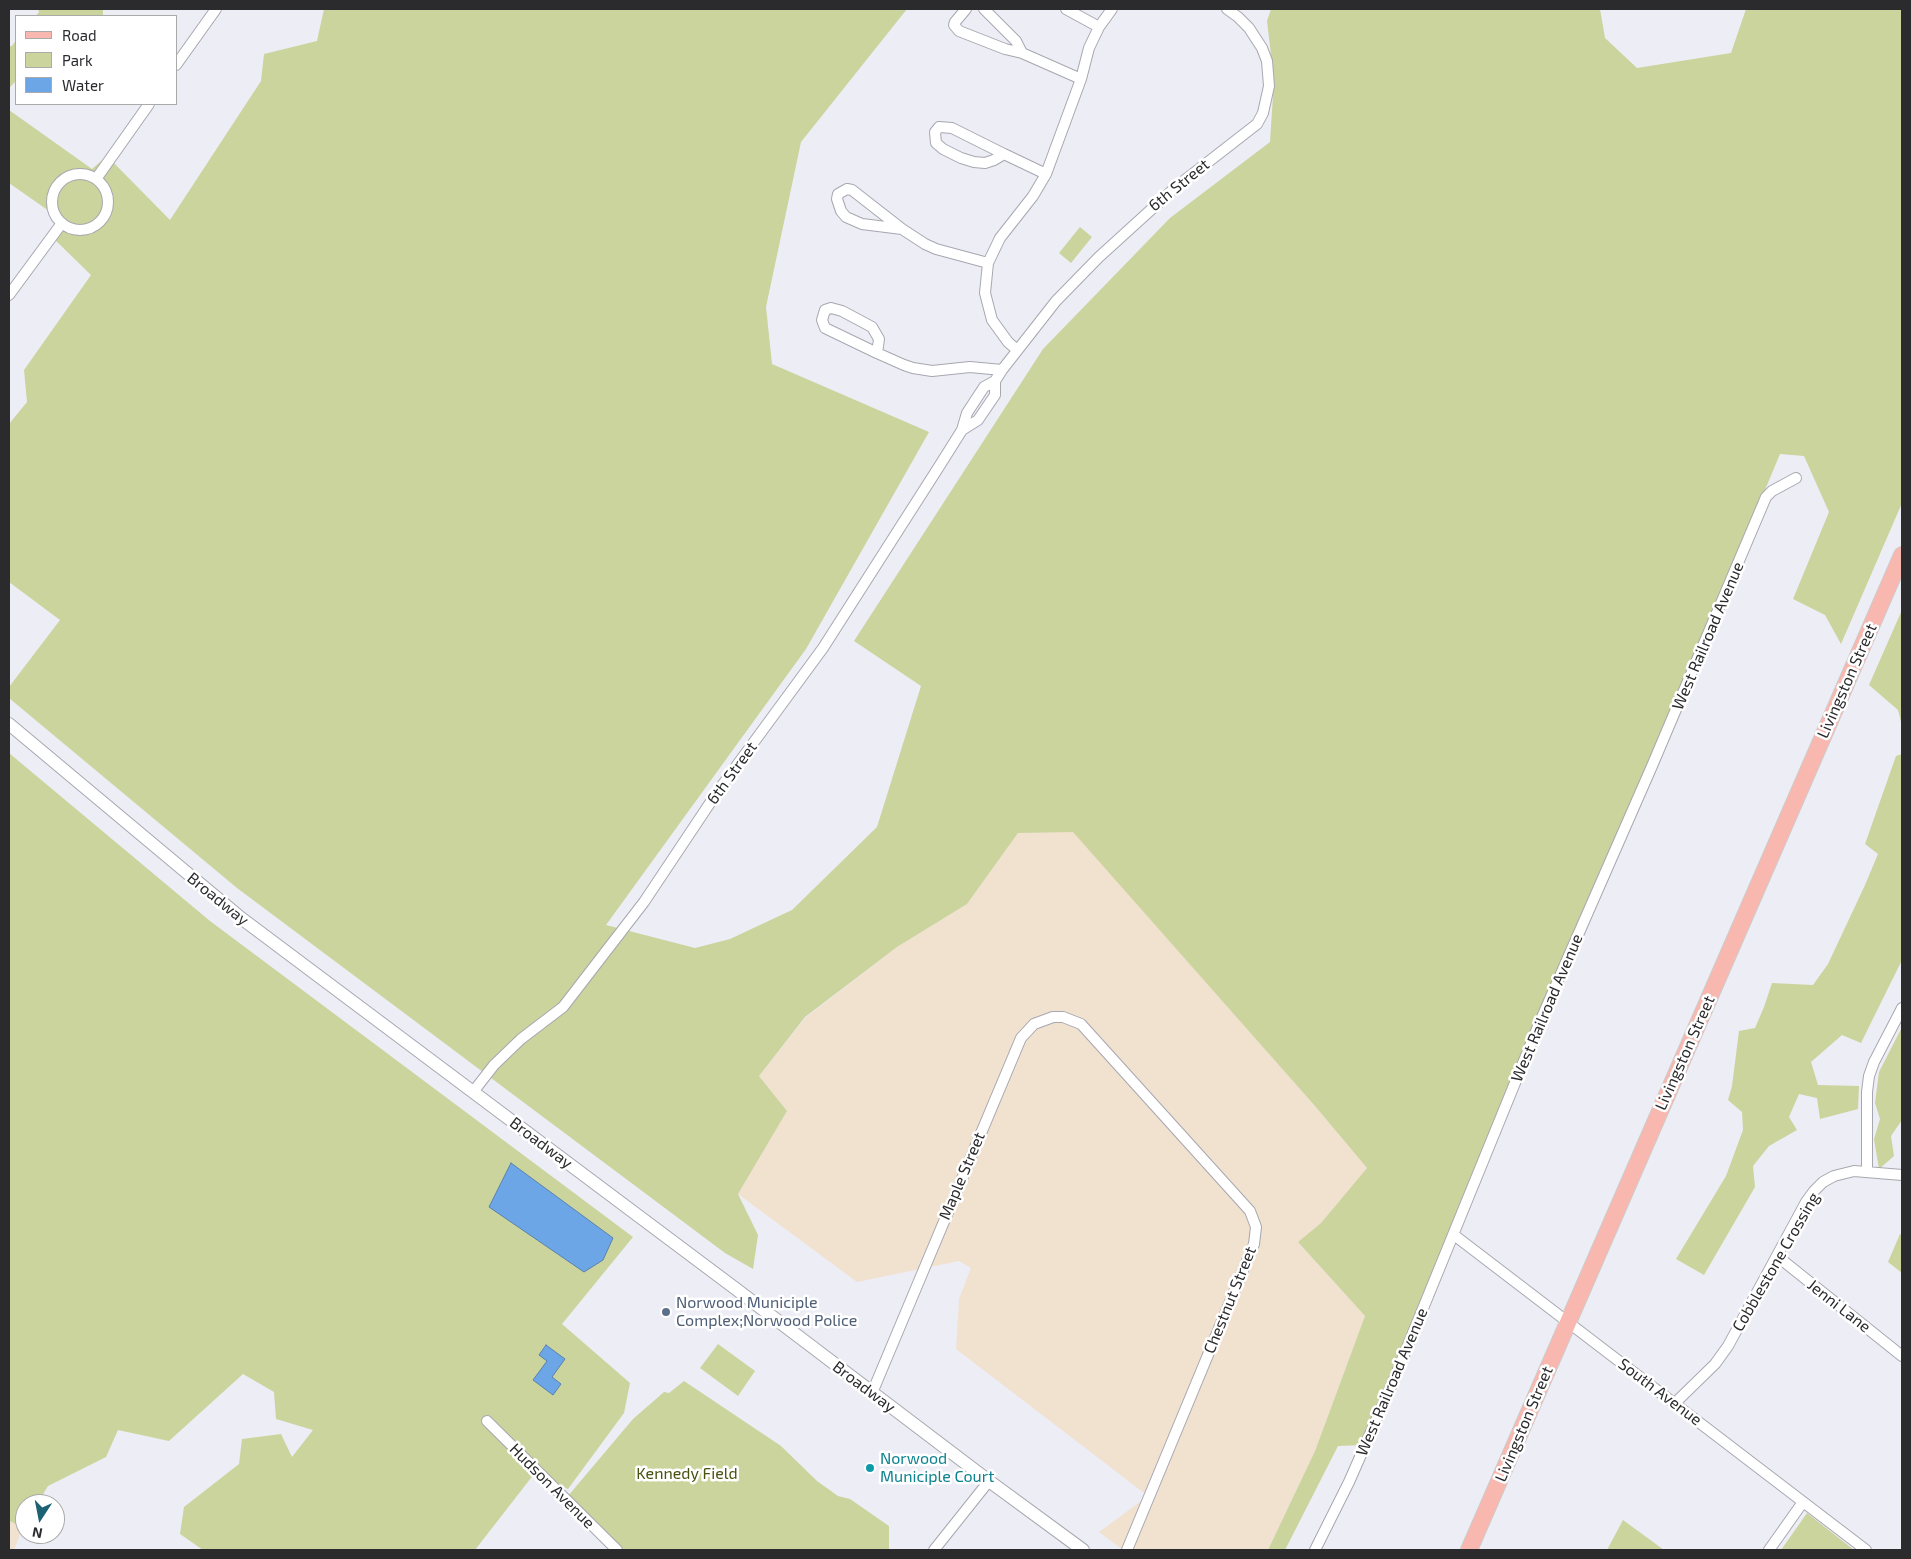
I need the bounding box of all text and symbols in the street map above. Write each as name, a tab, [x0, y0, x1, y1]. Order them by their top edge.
legend	[15, 15, 178, 105]
text: Road	[62, 26, 97, 44]
text: Park	[62, 51, 93, 69]
text: Water	[62, 76, 104, 94]
street label: 6th Street	[1145, 155, 1213, 215]
street label: West Railroad Avenue	[1668, 559, 1748, 713]
street label: Livingston Street	[1813, 621, 1881, 741]
street label: 6th Street	[703, 738, 761, 808]
street label: Broadway	[183, 868, 253, 930]
street label: West Railroad Avenue	[1507, 931, 1587, 1085]
street label: Livingston Street	[1651, 993, 1719, 1113]
street label: Broadway	[506, 1113, 576, 1173]
street label: Maple Street	[935, 1129, 989, 1223]
street label: Cobblestone Crossing	[1728, 1189, 1824, 1335]
street label: Chestnut Street	[1200, 1244, 1260, 1356]
street label: Jenni Lane	[1804, 1275, 1874, 1337]
place label: Norwood Municiple Complex;Norwood Police	[676, 1293, 857, 1331]
street label: West Railroad Avenue	[1352, 1305, 1432, 1459]
marker: Norwood Municiple Complex;Norwood Police	[660, 1306, 672, 1318]
street label: South Avenue	[1614, 1354, 1706, 1430]
street label: Broadway	[829, 1357, 899, 1417]
street label: Livingston Street	[1491, 1363, 1557, 1485]
street label: Hudson Avenue	[505, 1439, 599, 1533]
place label: Norwood Municiple Court	[880, 1449, 994, 1487]
marker: Norwood Municiple Court	[864, 1462, 876, 1474]
park label: Kennedy Field	[636, 1464, 738, 1484]
north arrow	[15, 1494, 65, 1544]
text: N	[31, 1524, 44, 1543]

